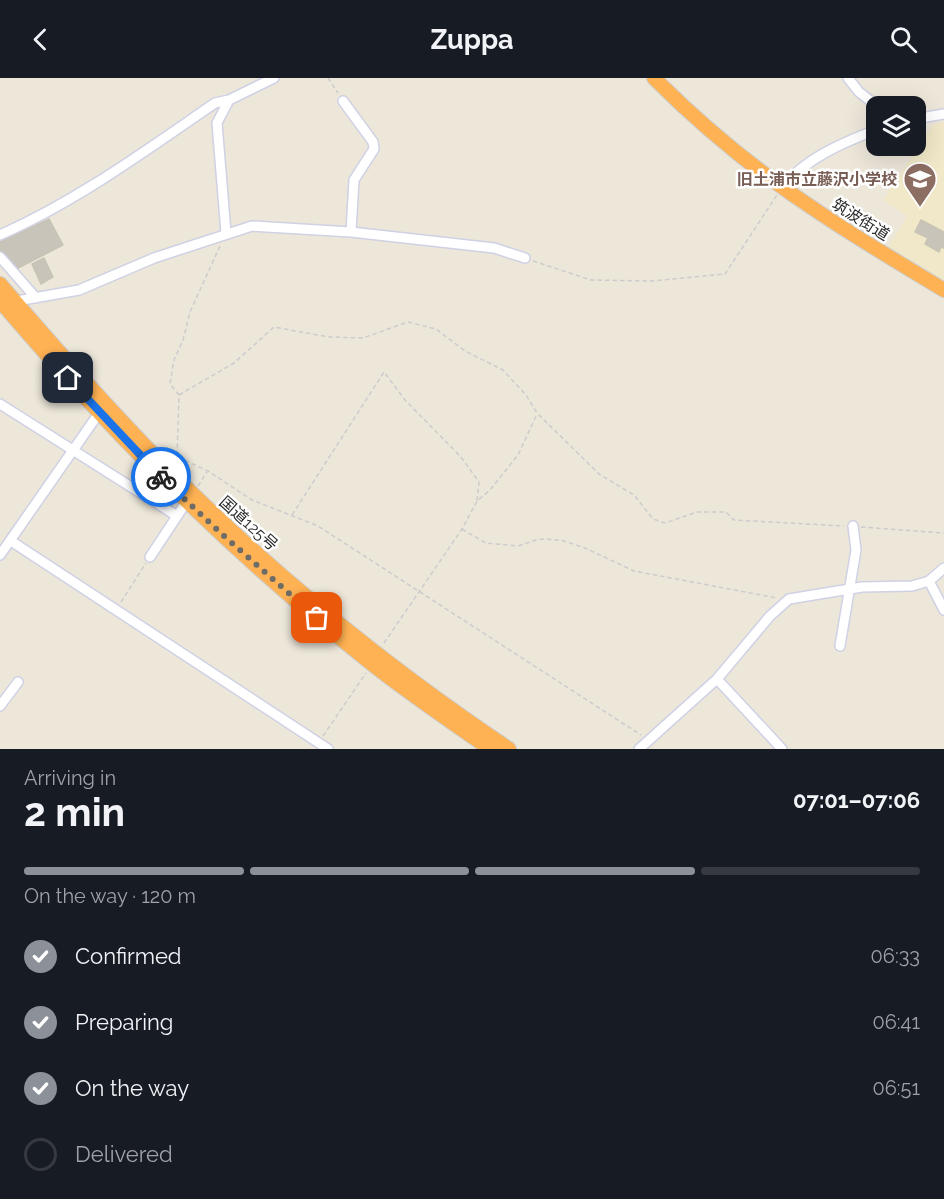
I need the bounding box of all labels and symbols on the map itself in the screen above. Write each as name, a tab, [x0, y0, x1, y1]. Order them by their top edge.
school or university icon: 旧土浦市立藤沢小学校	[902, 161, 938, 208]
place label: 旧土浦市立藤沢小学校	[737, 170, 897, 189]
street label: 筑波街道	[829, 194, 893, 244]
pin	[42, 352, 93, 403]
courier	[131, 447, 191, 507]
street label: 国道125号	[216, 492, 282, 554]
pin	[291, 592, 342, 643]

